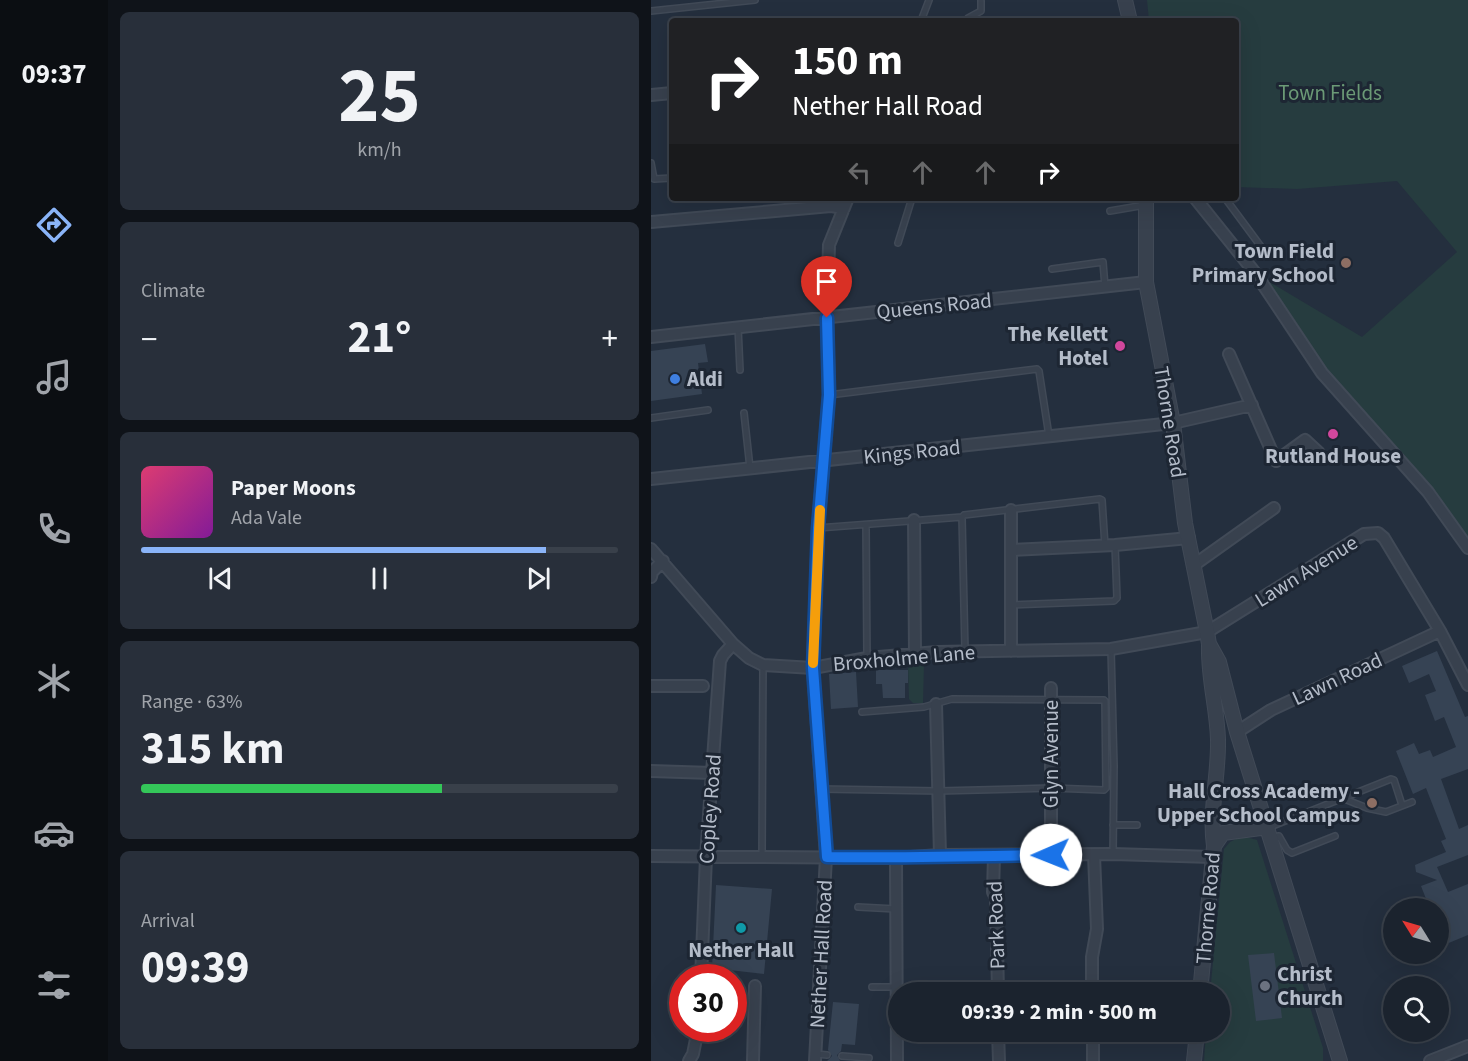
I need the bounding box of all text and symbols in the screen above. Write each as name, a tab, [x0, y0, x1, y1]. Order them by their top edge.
text: 150 m	[792, 31, 903, 91]
text: 25	[338, 41, 421, 152]
icon: right	[693, 42, 771, 120]
text: 09:37	[21, 55, 87, 94]
park label: Town Fields	[1278, 78, 1382, 108]
text: Nether Hall Road	[792, 87, 983, 126]
text: km/h	[357, 136, 402, 164]
icon: left	[843, 156, 876, 189]
icon: ahead	[906, 156, 939, 189]
icon: ahead	[969, 156, 1002, 189]
icon: right	[1032, 156, 1065, 189]
icon: directions	[33, 204, 75, 246]
place label: Town Field Primary School	[1192, 236, 1334, 290]
pin	[801, 256, 852, 318]
marker: Town Field Primary School	[1339, 256, 1353, 270]
icon: arrive	[810, 265, 843, 298]
text: Climate	[141, 277, 205, 305]
street label: Queens Road	[875, 285, 993, 327]
text: 21°	[348, 306, 411, 370]
text: −	[141, 316, 157, 363]
text: +	[602, 316, 618, 363]
place label: The Kellett Hotel	[1007, 319, 1108, 373]
marker: The Kellett Hotel	[1113, 339, 1127, 353]
icon: music	[33, 356, 75, 398]
place label: Aldi	[686, 364, 723, 394]
street label: Thorne Road	[1146, 364, 1194, 480]
marker: Aldi	[668, 372, 682, 386]
marker: Rutland House	[1326, 427, 1340, 441]
street label: Kings Road	[862, 432, 962, 472]
place label: Rutland House	[1265, 441, 1401, 471]
text: Paper Moons	[231, 472, 356, 504]
text: Ada Vale	[231, 504, 302, 532]
icon: phone	[33, 508, 75, 550]
street label: Lawn Avenue	[1249, 527, 1363, 615]
icon: previous	[204, 562, 237, 595]
icon: pause	[363, 562, 396, 595]
icon: next	[522, 562, 555, 595]
street label: Broxholme Lane	[832, 637, 976, 679]
street label: Lawn Road	[1287, 645, 1387, 713]
icon: climate	[33, 660, 75, 702]
text: Range · 63%	[141, 688, 242, 716]
street label: Glyn Avenue	[1036, 700, 1066, 808]
text: 315 km	[141, 717, 285, 781]
street label: Copley Road	[691, 753, 729, 865]
place label: Hall Cross Academy - Upper School Campus	[1157, 776, 1360, 830]
marker: Hall Cross Academy - Upper School Campus	[1365, 796, 1379, 810]
icon: car	[33, 812, 75, 854]
position arrow	[1019, 823, 1083, 887]
street label: Thorne Road	[1188, 851, 1228, 965]
street label: Nether Hall Road	[802, 879, 840, 1029]
street label: Park Road	[979, 880, 1013, 970]
north arrow	[1383, 898, 1449, 964]
map controls	[1383, 898, 1449, 1042]
text: Arrival	[141, 907, 195, 935]
marker: Nether Hall	[734, 921, 748, 935]
place label: Nether Hall	[688, 935, 794, 965]
text: 09:39	[141, 936, 250, 1000]
place label: Christ Church	[1277, 959, 1343, 1013]
icon: filters	[33, 964, 75, 1006]
speed limit sign: 30	[669, 964, 747, 1042]
button: search	[1383, 976, 1449, 1042]
marker: Christ Church	[1258, 979, 1272, 993]
text: 09:39 · 2 min · 500 m	[961, 996, 1157, 1028]

